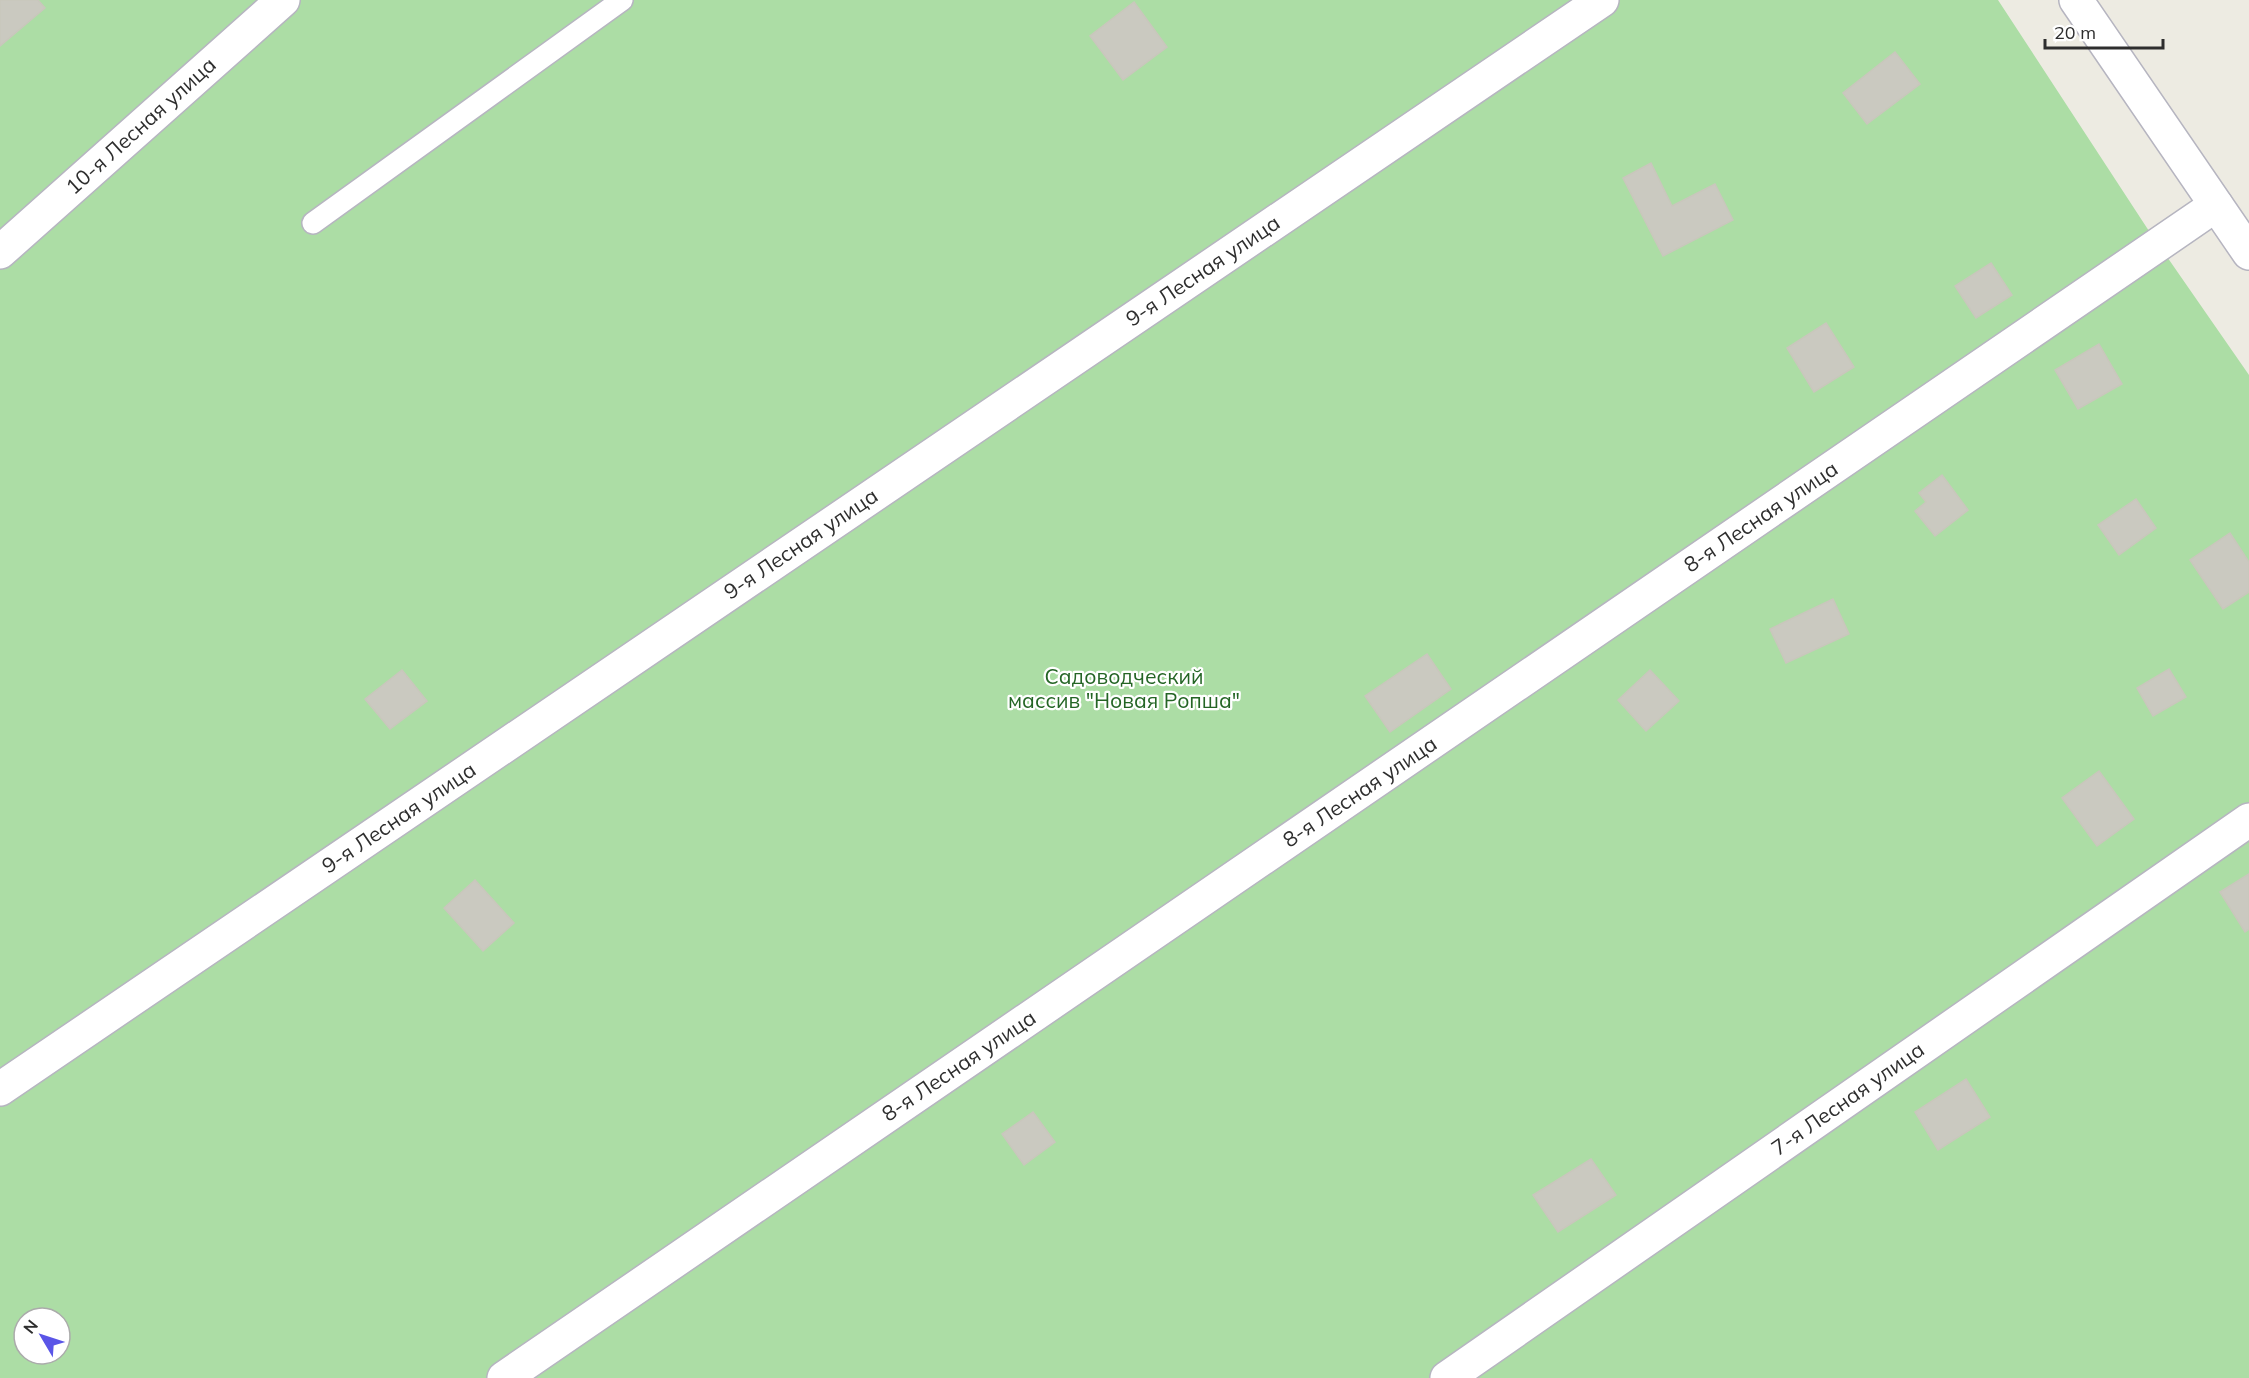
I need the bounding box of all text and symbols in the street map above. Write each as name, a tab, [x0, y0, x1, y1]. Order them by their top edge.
scale bar	[2045, 12, 2164, 50]
text: 20 m	[2054, 21, 2096, 44]
street label: 10-я Лесная улица	[60, 51, 221, 199]
street label: 9-я Лесная улица	[1120, 209, 1284, 331]
street label: 8-я Лесная улица	[1678, 455, 1842, 577]
street label: 9-я Лесная улица	[718, 482, 882, 604]
park label: Садоводческий массив "Новая Ропша"	[1008, 663, 1240, 713]
street label: 8-я Лесная улица	[1277, 730, 1441, 852]
street label: 9-я Лесная улица	[316, 756, 480, 878]
street label: 8-я Лесная улица	[876, 1004, 1040, 1126]
street label: 7-я Лесная улица	[1766, 1036, 1929, 1161]
north arrow	[12, 1306, 72, 1366]
text: N	[19, 1316, 42, 1338]

